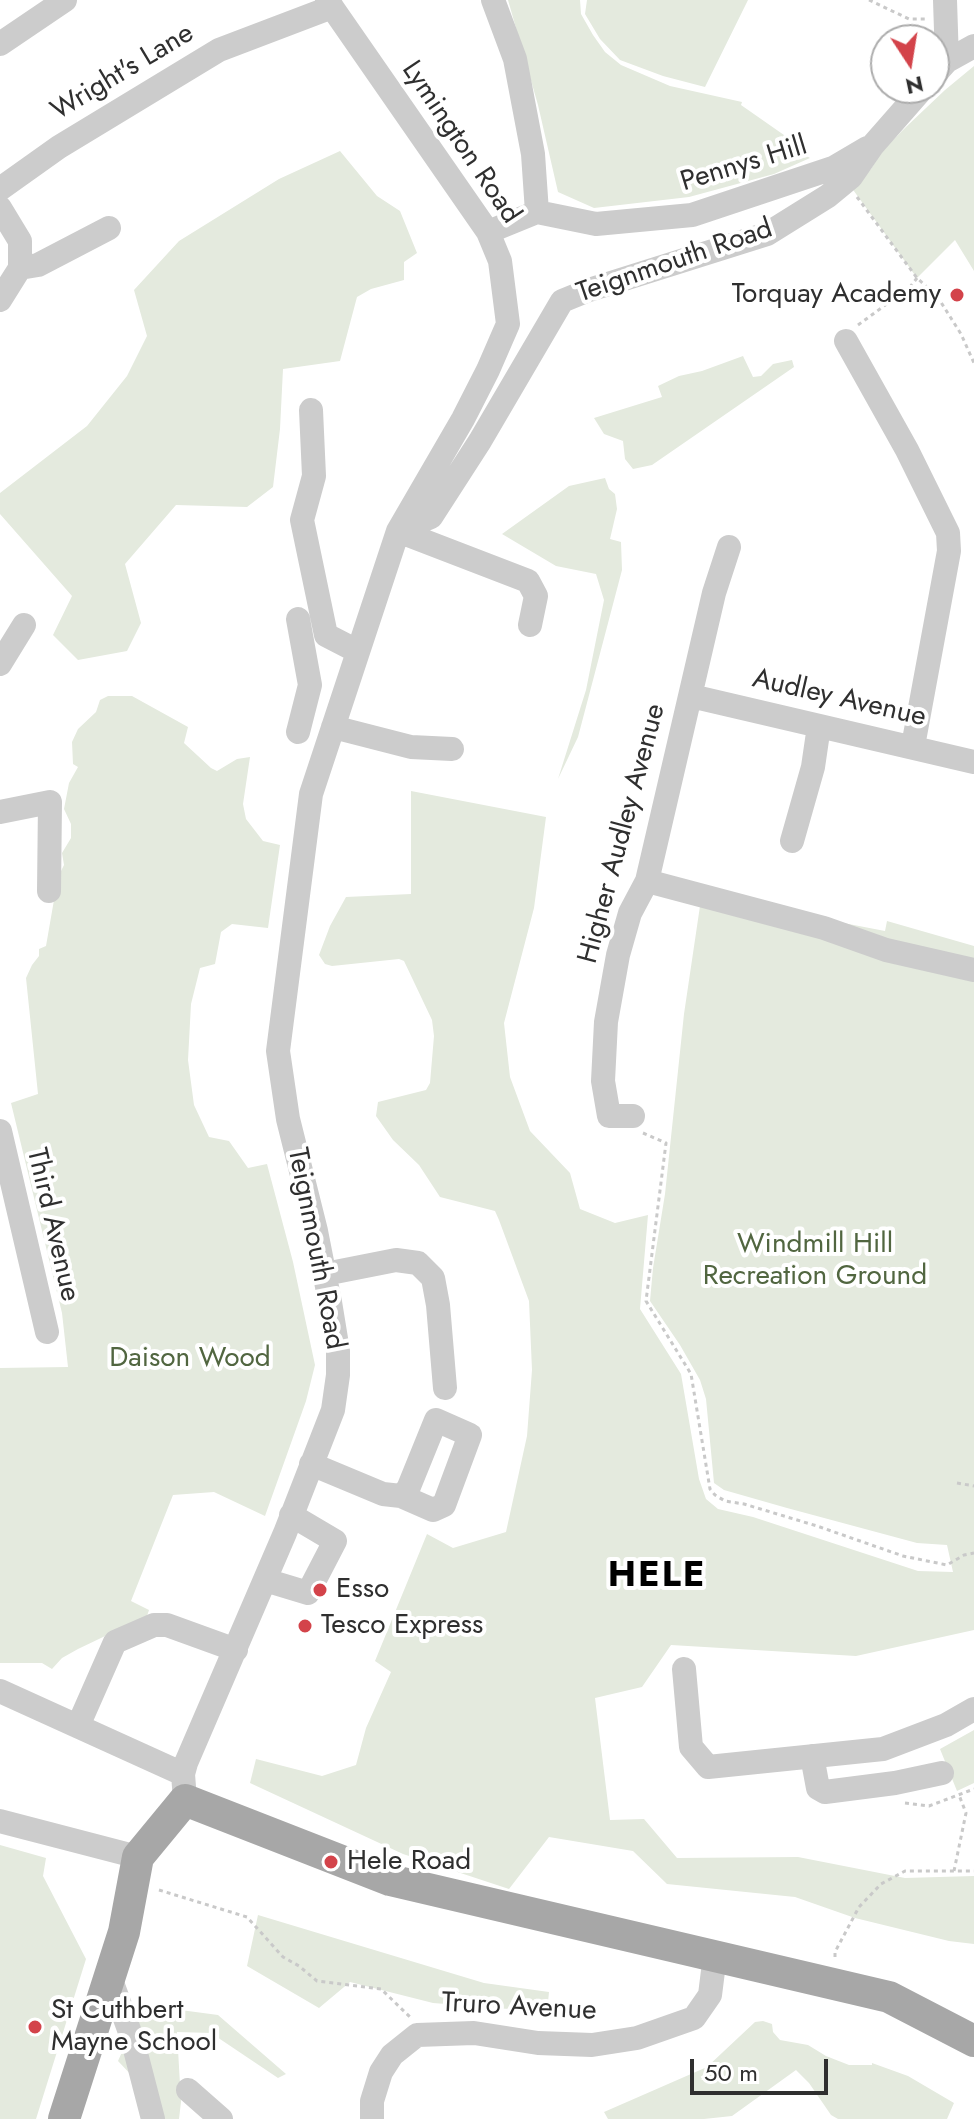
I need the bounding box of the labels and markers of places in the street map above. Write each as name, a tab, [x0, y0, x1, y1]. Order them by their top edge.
place label: Torquay Academy	[732, 278, 941, 312]
marker: Torquay Academy	[948, 286, 966, 304]
place label: Esso	[336, 1573, 389, 1607]
marker: Esso	[311, 1581, 329, 1599]
place label: Tesco Express	[321, 1609, 483, 1643]
marker: Tesco Express	[296, 1617, 314, 1635]
place label: Hele Road	[347, 1845, 471, 1879]
marker: Hele Road	[322, 1853, 340, 1871]
place label: St Cuthbert Mayne School	[51, 1994, 217, 2060]
marker: St Cuthbert Mayne School	[26, 2018, 44, 2036]

